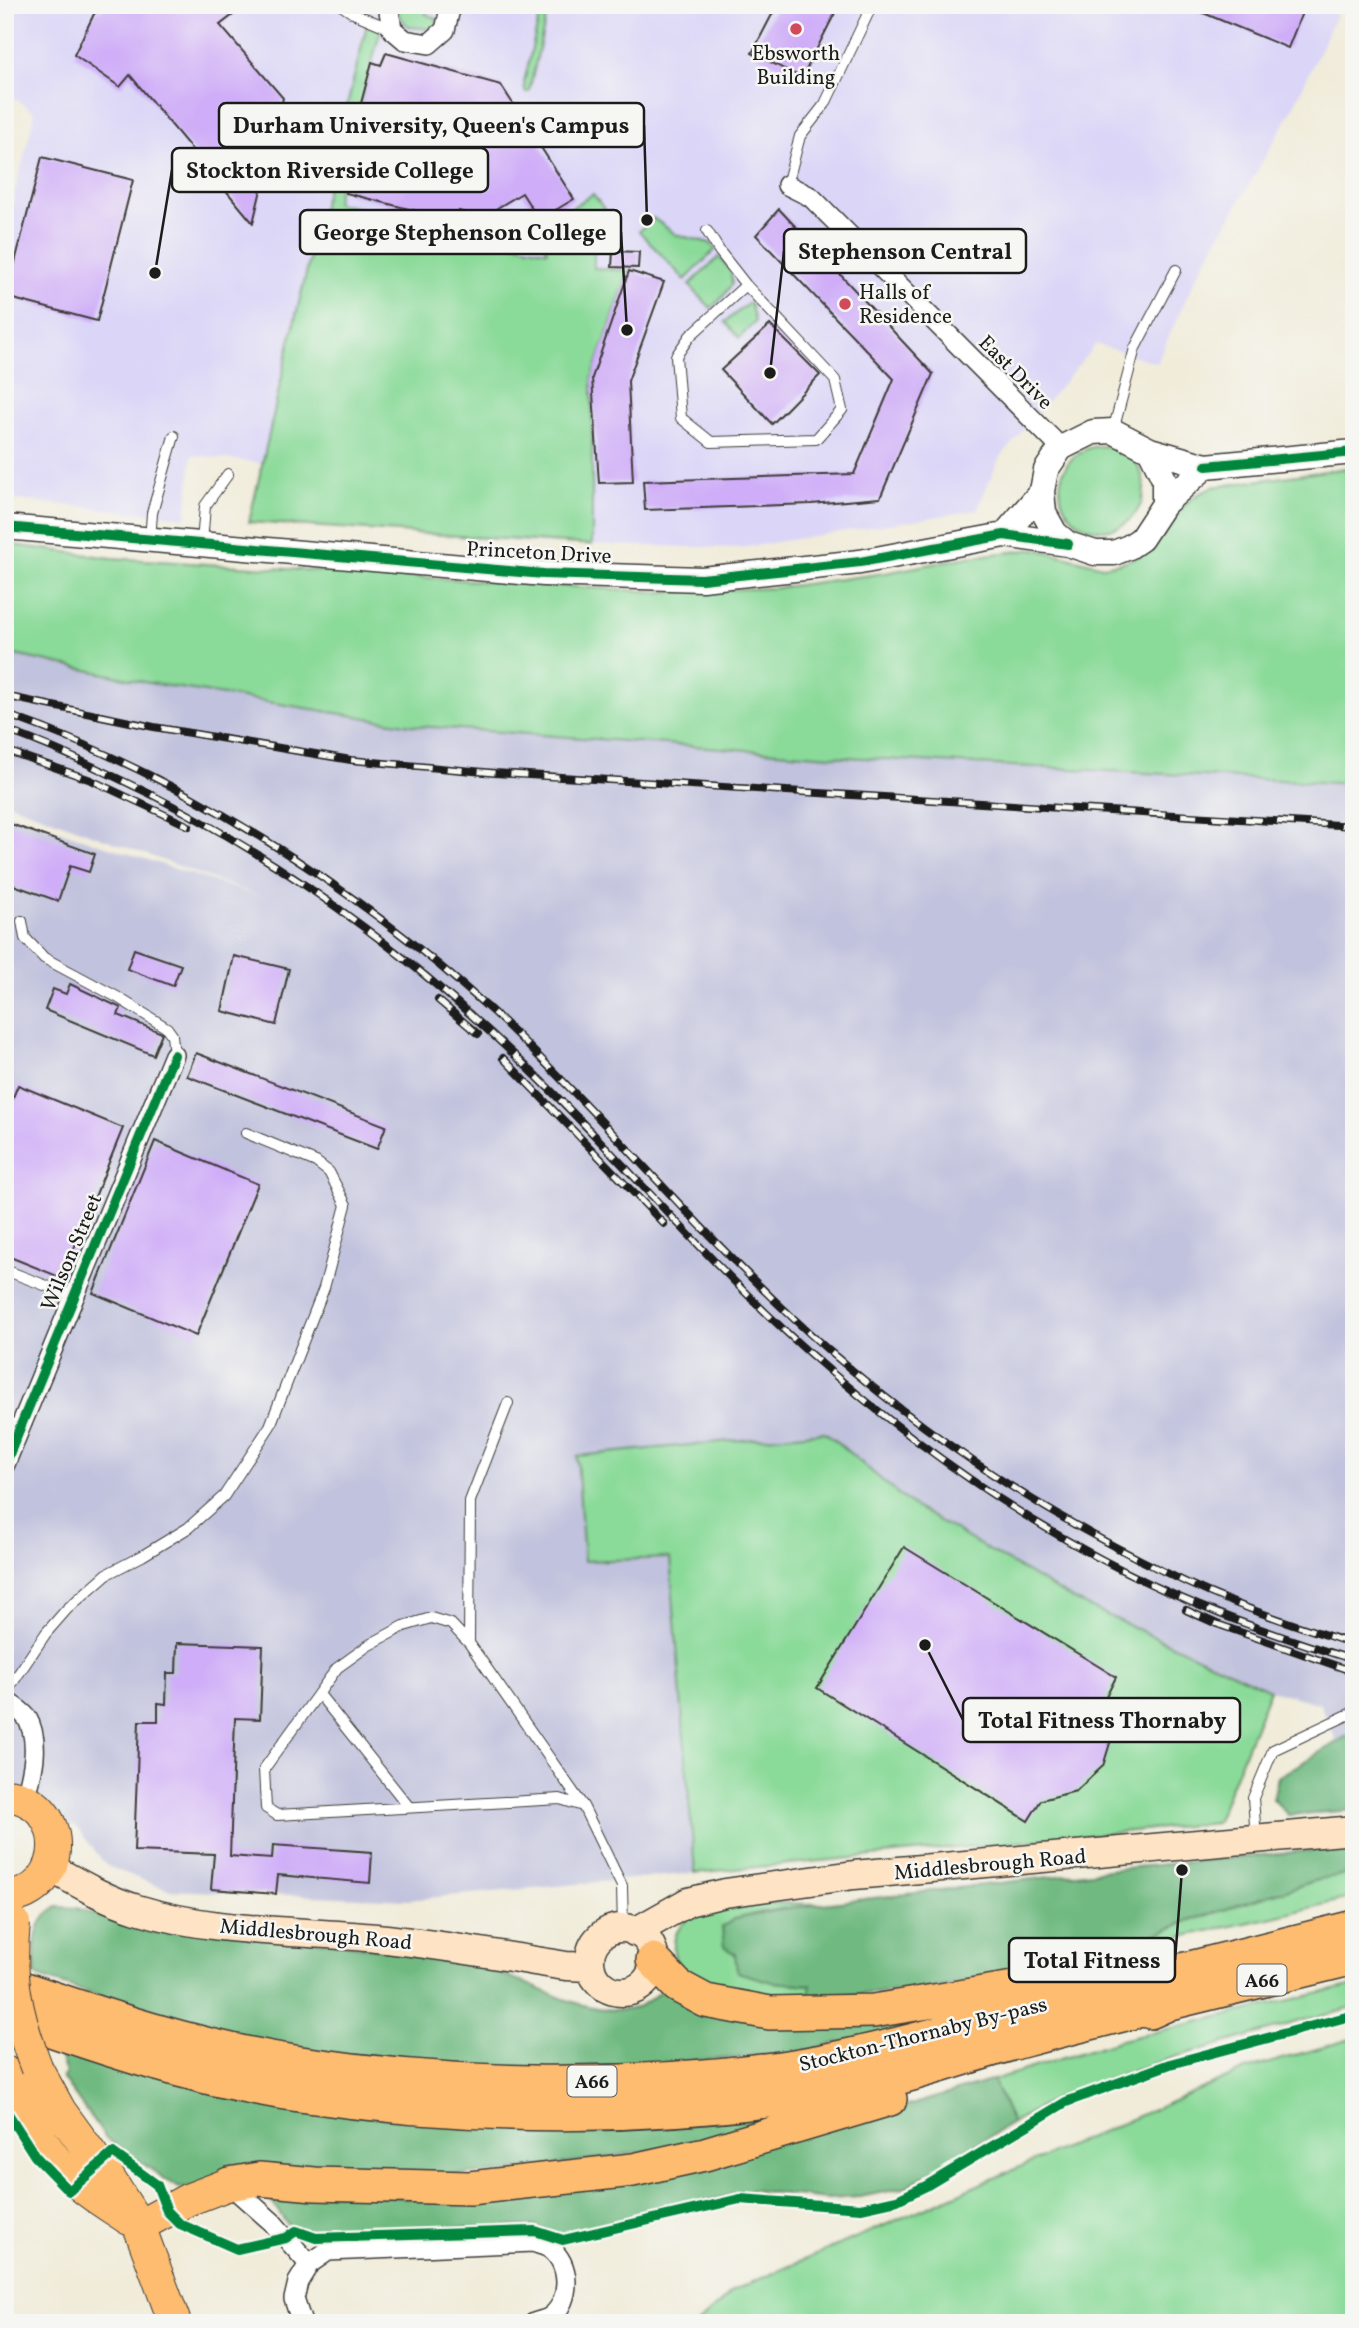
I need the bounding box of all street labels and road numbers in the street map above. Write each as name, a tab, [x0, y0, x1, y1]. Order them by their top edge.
street label: East Drive	[971, 329, 1059, 417]
street label: Princeton Drive	[465, 535, 612, 572]
street label: Wilson Street	[35, 1189, 110, 1316]
street label: Middlesbrough Road	[893, 1843, 1088, 1888]
street label: Middlesbrough Road	[218, 1913, 413, 1958]
road number: A66	[1238, 1964, 1286, 1996]
street label: Stockton-Thornaby By-pass	[796, 1991, 1051, 2080]
road number: A66	[568, 2066, 616, 2096]

